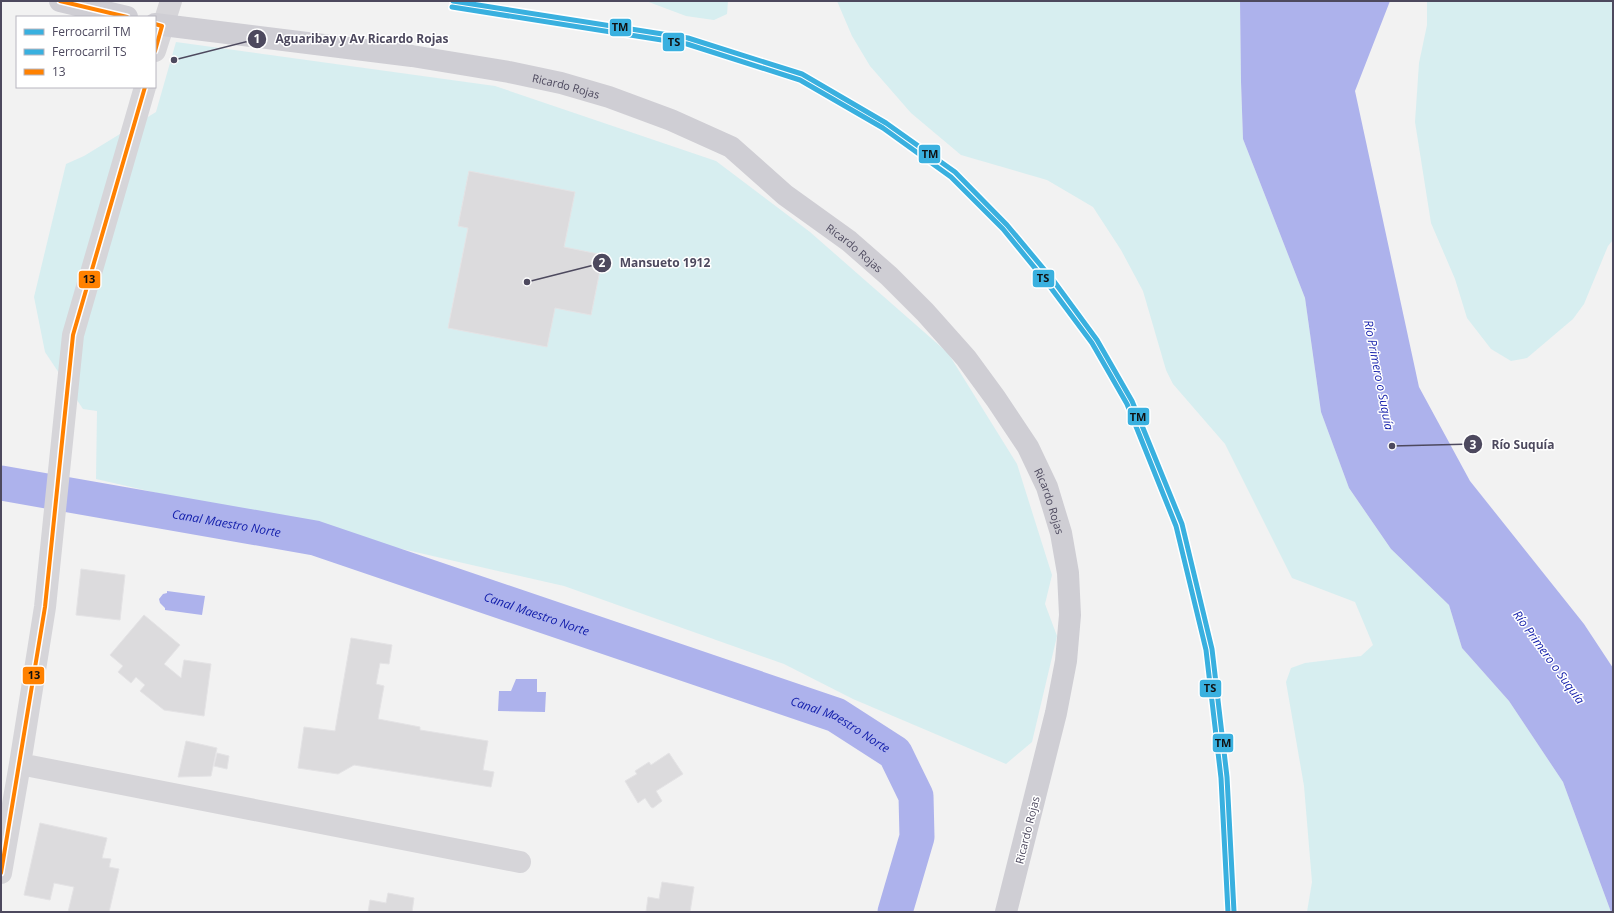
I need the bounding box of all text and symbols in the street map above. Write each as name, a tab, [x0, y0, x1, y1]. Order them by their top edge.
legend	[16, 16, 156, 88]
line badge: TM	[609, 18, 632, 37]
text: TM	[612, 19, 628, 34]
text: Ferrocarril TM	[52, 23, 131, 40]
callout: Aguaribay y Av Ricardo Rojas	[247, 27, 456, 51]
text: 1	[254, 30, 260, 47]
text: Aguaribay y Av Ricardo Rojas	[275, 30, 449, 47]
line badge: TS	[662, 32, 685, 52]
text: TS	[668, 34, 680, 49]
text: Ferrocarril TS	[52, 43, 127, 60]
text: 13	[52, 63, 66, 80]
street label: Ricardo Rojas	[531, 70, 602, 101]
line badge: TM	[918, 144, 941, 164]
text: TM	[922, 146, 938, 161]
street label: Ricardo Rojas	[823, 220, 886, 275]
callout: Mansueto 1912	[592, 251, 718, 275]
text: 2	[599, 254, 606, 271]
text: Mansueto 1912	[620, 254, 710, 271]
line badge: TS	[1032, 269, 1055, 288]
line badge: 13	[78, 270, 101, 289]
text: TS	[1037, 270, 1049, 285]
text: 13	[83, 271, 95, 286]
water label: Río Primero o Suquía	[1360, 318, 1398, 432]
line badge: TM	[1127, 407, 1150, 426]
text: TM	[1130, 409, 1146, 424]
callout: Río Suquía	[1463, 432, 1562, 456]
text: 3	[1470, 436, 1477, 453]
text: Río Suquía	[1491, 436, 1555, 453]
street label: Ricardo Rojas	[1031, 465, 1068, 536]
water label: Canal Maestro Norte	[171, 505, 282, 540]
water label: Canal Maestro Norte	[482, 588, 592, 639]
water label: Río Primero o Suquía	[1509, 607, 1589, 707]
line badge: 13	[22, 666, 45, 685]
text: 13	[28, 667, 40, 682]
line badge: TS	[1199, 679, 1222, 698]
text: TS	[1204, 680, 1216, 695]
water label: Canal Maestro Norte	[789, 692, 894, 756]
line badge: TM	[1212, 733, 1234, 753]
text: TM	[1215, 735, 1231, 750]
street label: Ricardo Rojas	[1011, 795, 1043, 865]

